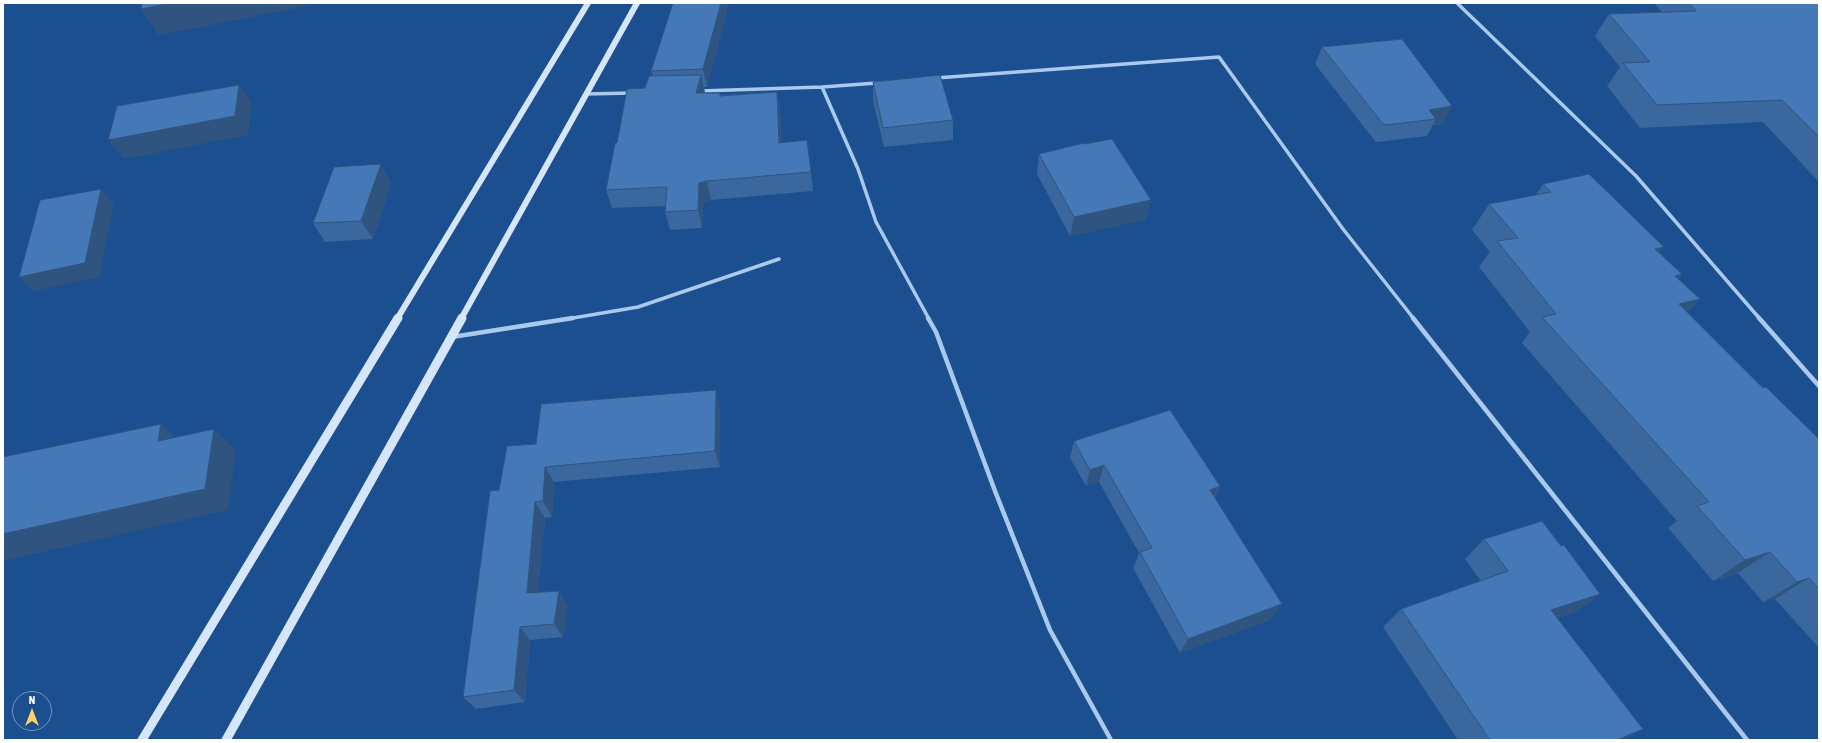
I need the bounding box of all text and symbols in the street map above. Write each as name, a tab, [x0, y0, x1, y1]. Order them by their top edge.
north arrow	[12, 691, 52, 731]
text: N	[29, 694, 35, 706]

